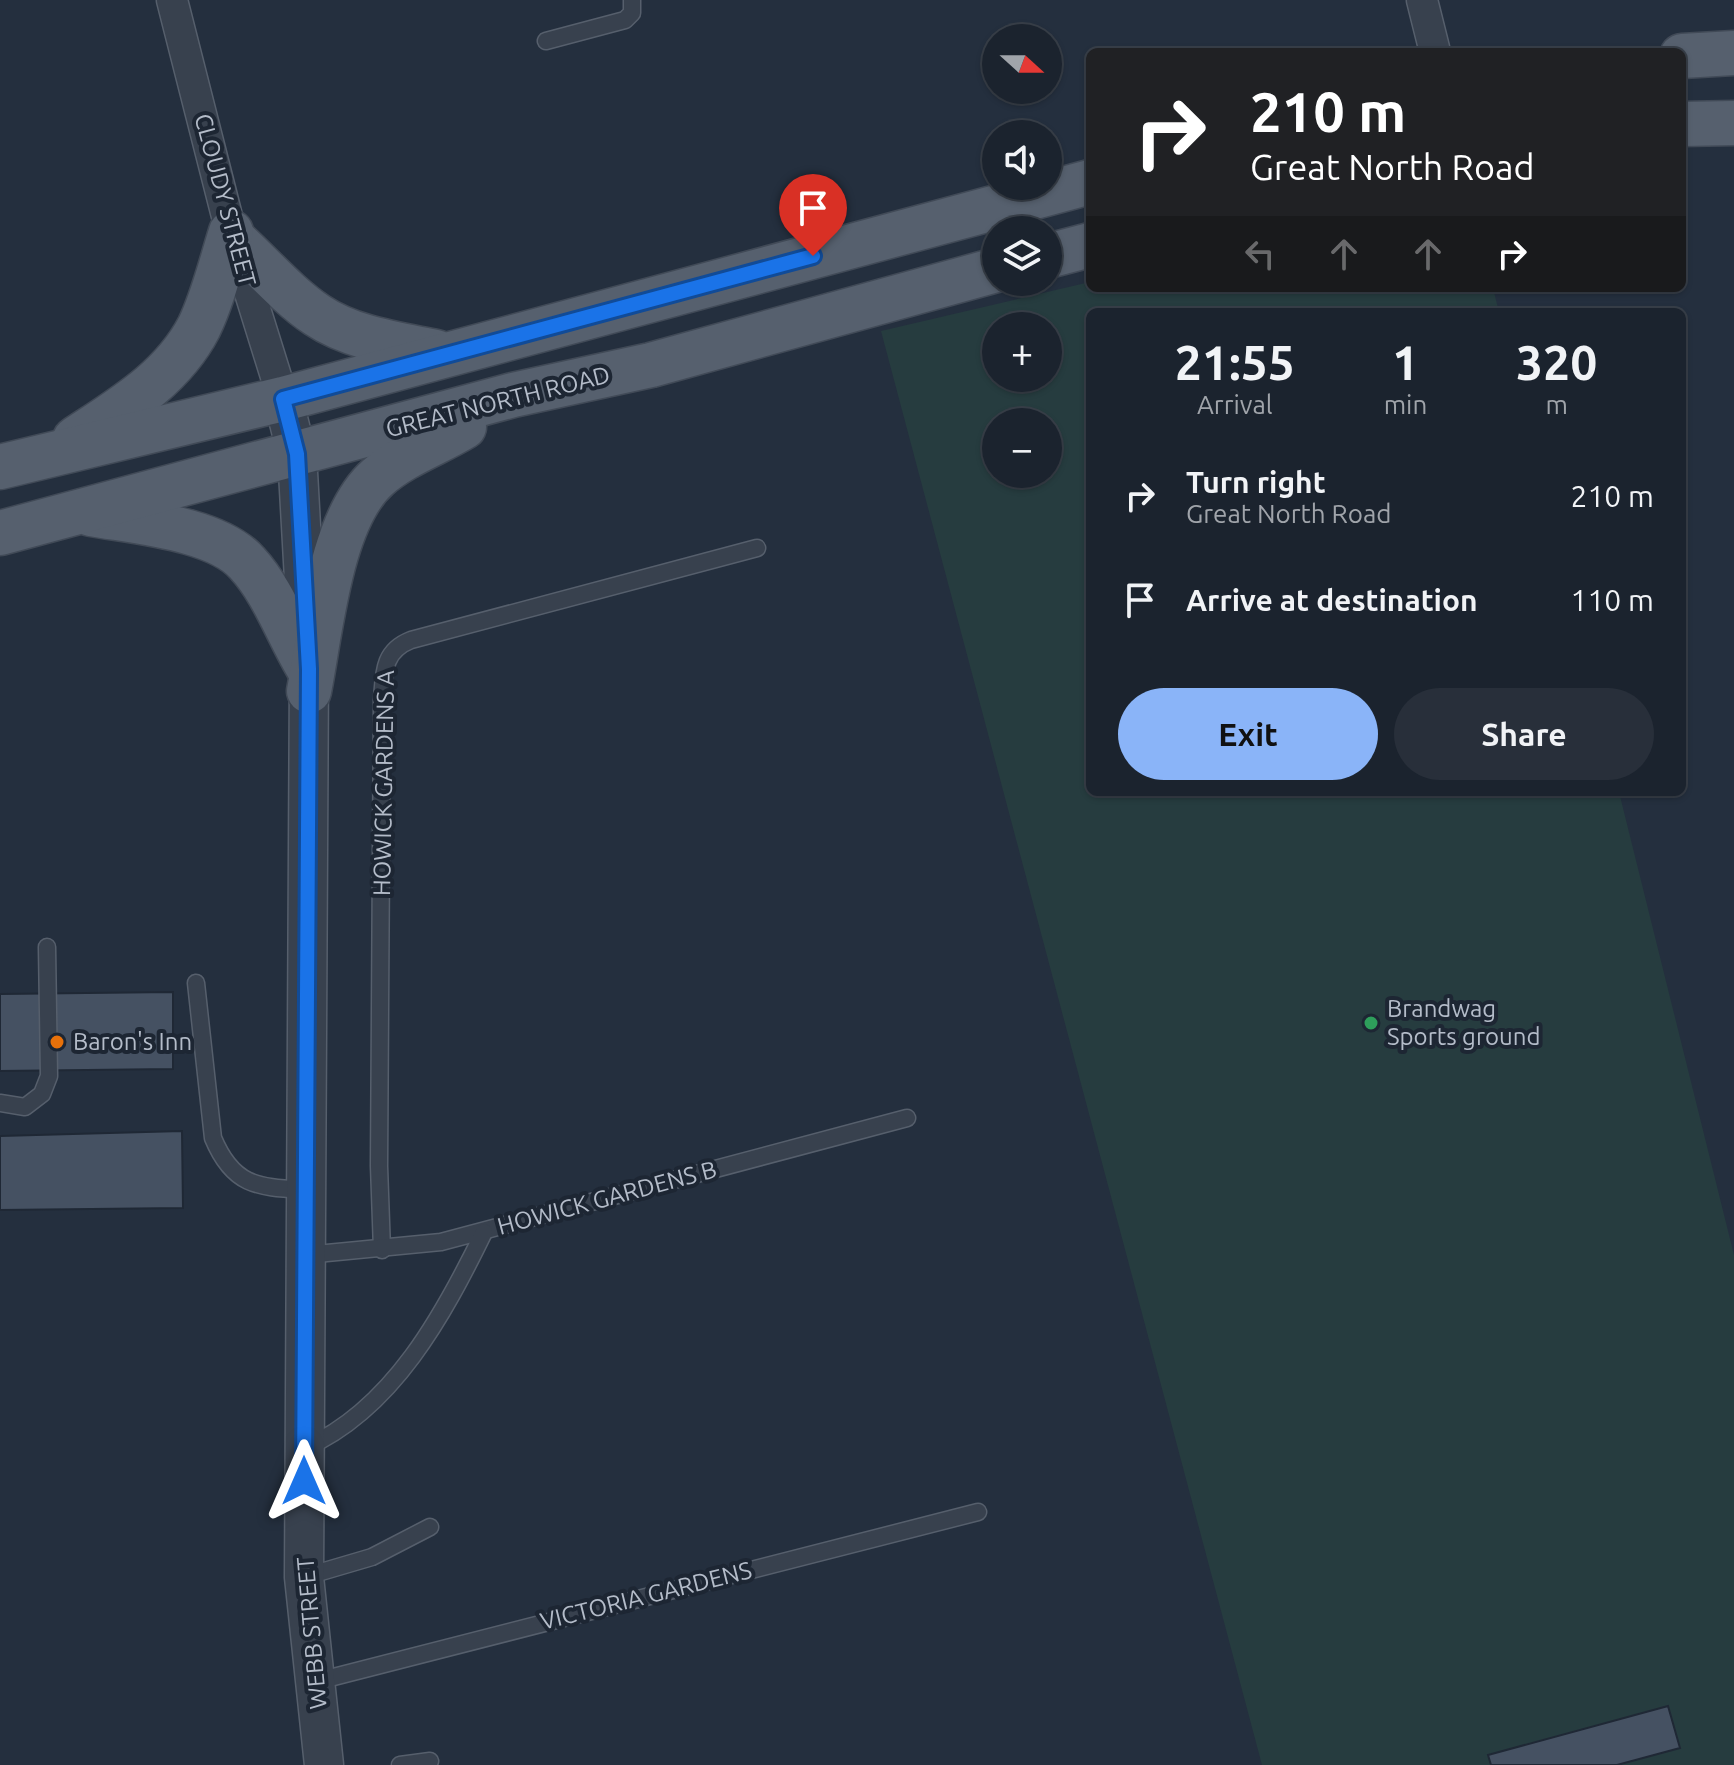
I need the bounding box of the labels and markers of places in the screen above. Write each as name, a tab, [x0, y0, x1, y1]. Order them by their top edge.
pin	[779, 174, 847, 256]
place label: Brandwag Sports ground	[1387, 995, 1540, 1050]
marker: Brandwag Sports ground	[1362, 1014, 1380, 1032]
place label: Baron's Inn	[73, 1028, 192, 1055]
marker: Baron's Inn	[48, 1033, 66, 1051]

